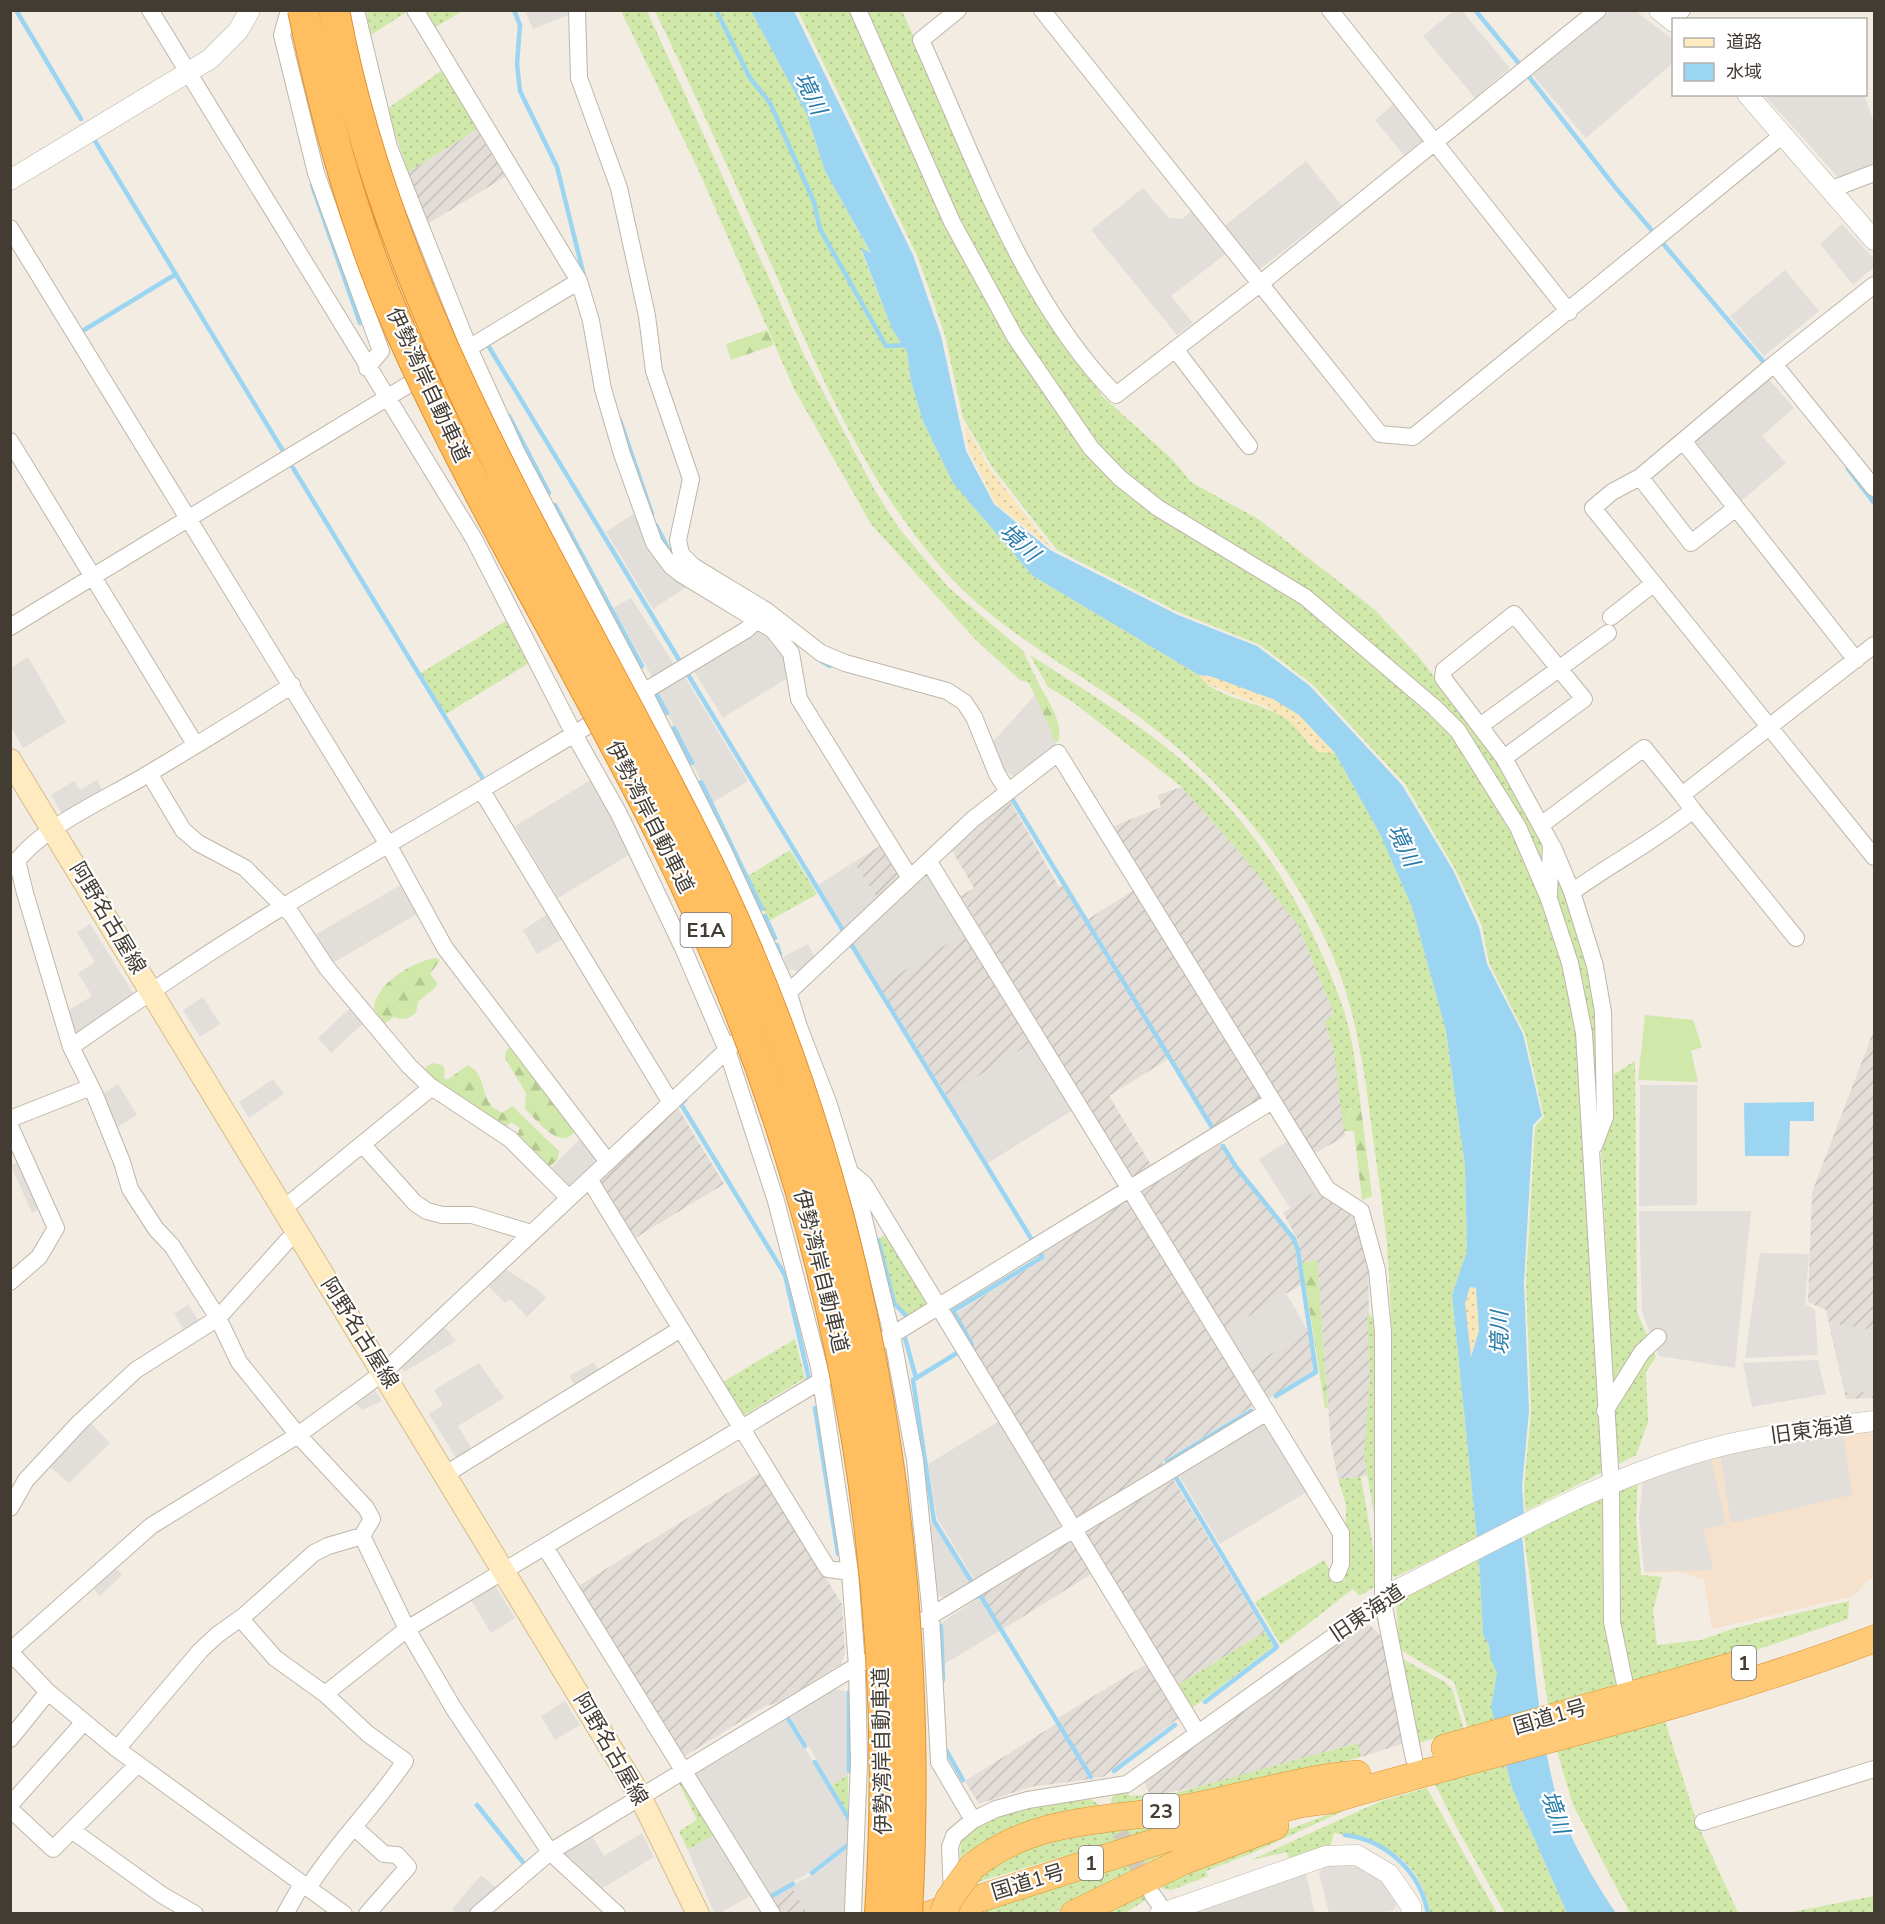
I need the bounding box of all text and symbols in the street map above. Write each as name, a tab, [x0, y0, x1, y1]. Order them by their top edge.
legend	[1672, 18, 1867, 96]
text: 道路	[1726, 30, 1762, 54]
text: 水域	[1726, 60, 1762, 84]
water label: 境川	[787, 67, 834, 122]
street label: 伊勢湾岸自動車道	[380, 303, 476, 467]
water label: 境川	[993, 517, 1047, 570]
street label: 伊勢湾岸自動車道	[599, 736, 701, 898]
water label: 境川	[1380, 819, 1427, 874]
street label: 阿野名古屋線	[64, 857, 152, 979]
road number: E1A	[680, 913, 732, 947]
street label: 伊勢湾岸自動車道	[787, 1186, 855, 1356]
street label: 阿野名古屋線	[315, 1272, 405, 1394]
water label: 境川	[1485, 1309, 1515, 1355]
street label: 旧東海道	[1768, 1410, 1856, 1450]
street label: 旧東海道	[1324, 1578, 1410, 1648]
road number: 1	[1732, 1646, 1756, 1680]
street label: 伊勢湾岸自動車道	[867, 1667, 897, 1835]
street label: 阿野名古屋線	[567, 1687, 655, 1811]
street label: 国道1号	[1510, 1693, 1590, 1741]
water label: 境川	[1534, 1787, 1577, 1840]
road number: 23	[1143, 1794, 1179, 1828]
road number: 1	[1079, 1846, 1103, 1880]
street label: 国道1号	[988, 1858, 1068, 1906]

